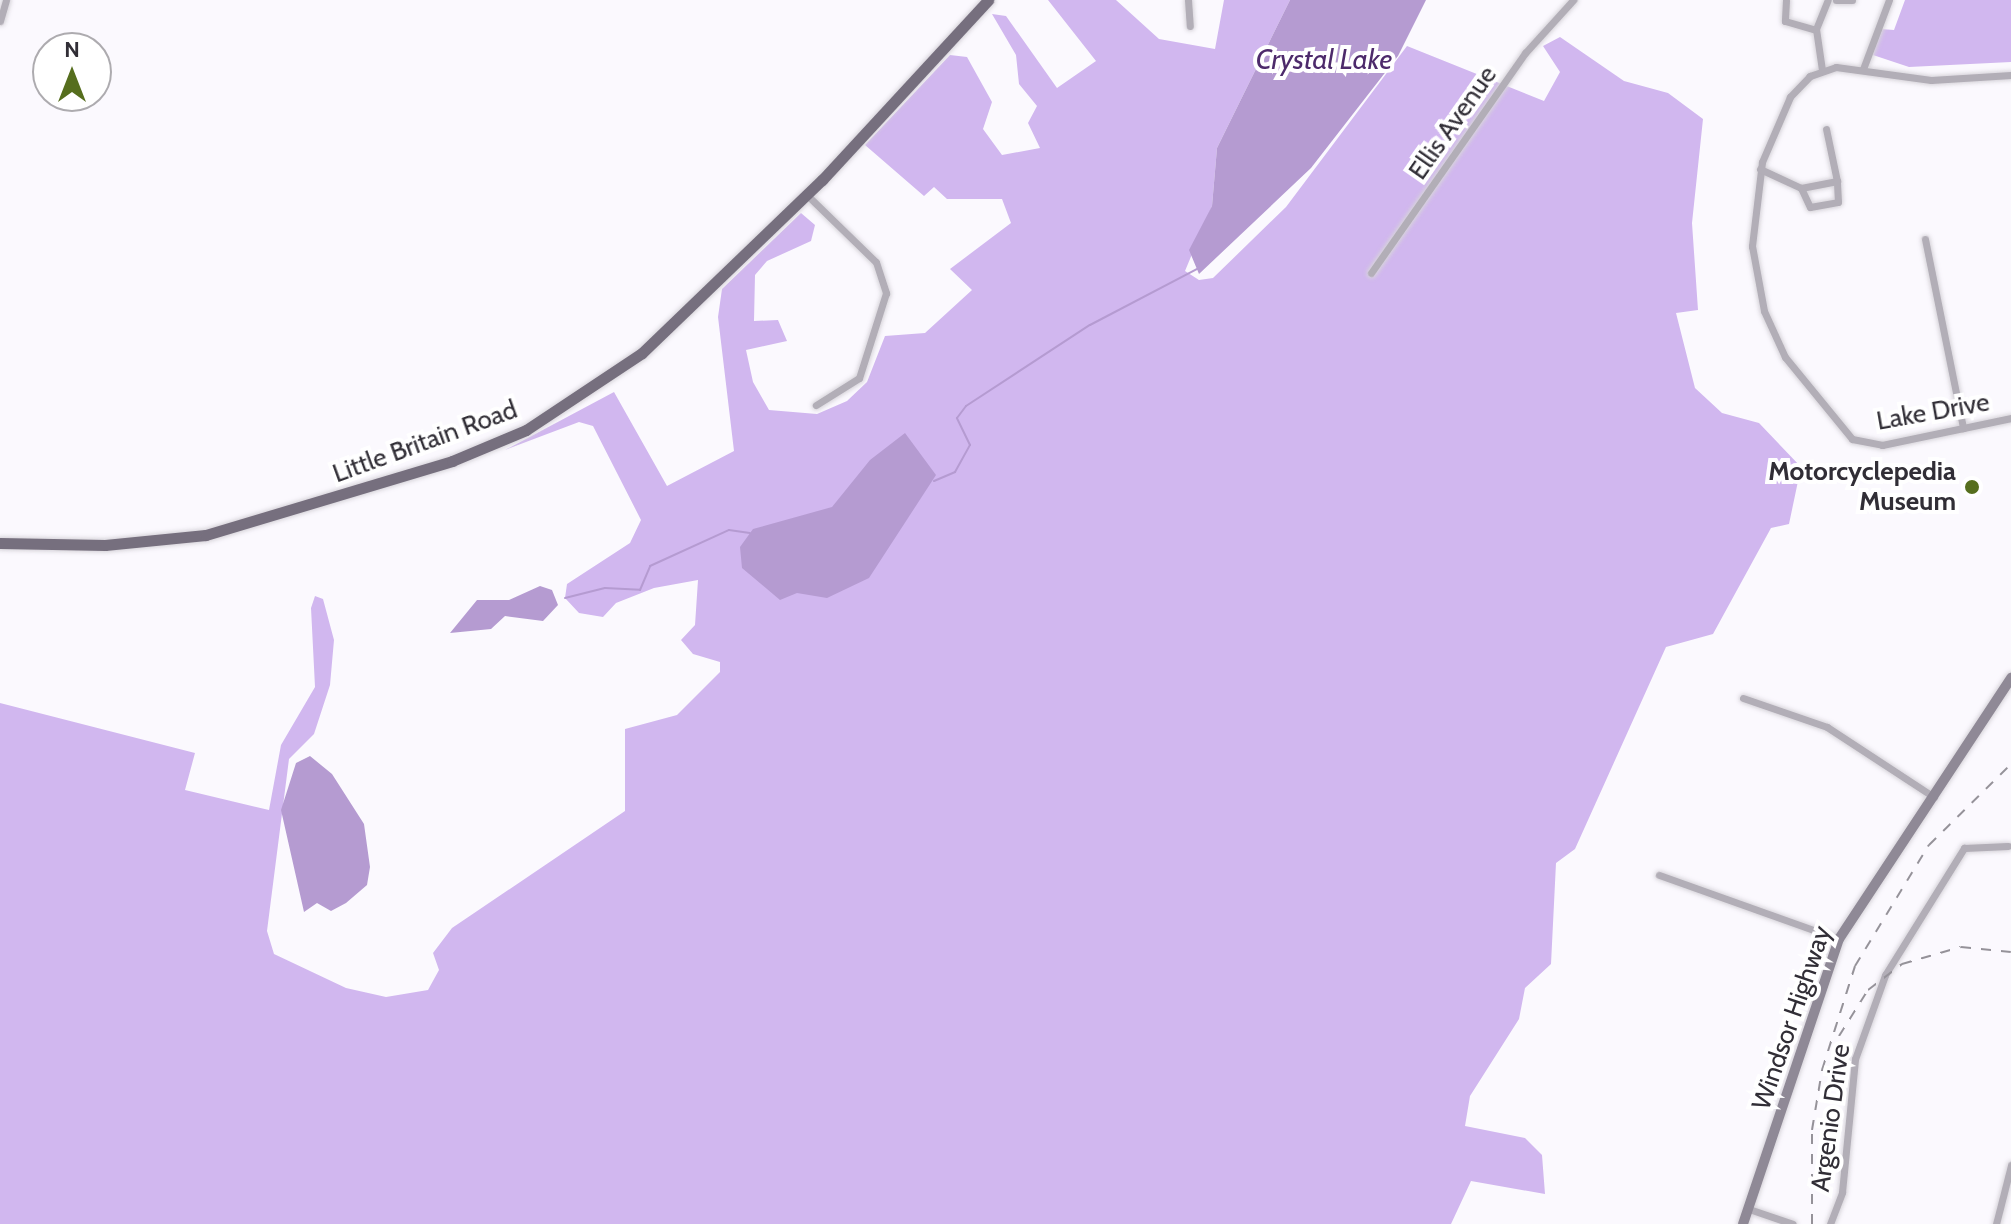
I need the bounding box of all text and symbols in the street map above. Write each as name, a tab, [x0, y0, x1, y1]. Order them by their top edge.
north arrow	[32, 32, 112, 112]
text: N	[64, 36, 80, 63]
water label: Crystal Lake	[1256, 42, 1392, 76]
street label: Ellis Avenue	[1403, 60, 1503, 186]
street label: Lake Drive	[1874, 387, 1992, 437]
street label: Little Britain Road	[329, 394, 521, 490]
place label: Motorcyclepedia Museum	[1768, 456, 1956, 518]
marker: Motorcyclepedia Museum	[1963, 478, 1981, 496]
street label: Windsor Highway	[1746, 922, 1838, 1114]
street label: Argenio Drive	[1805, 1042, 1857, 1194]

